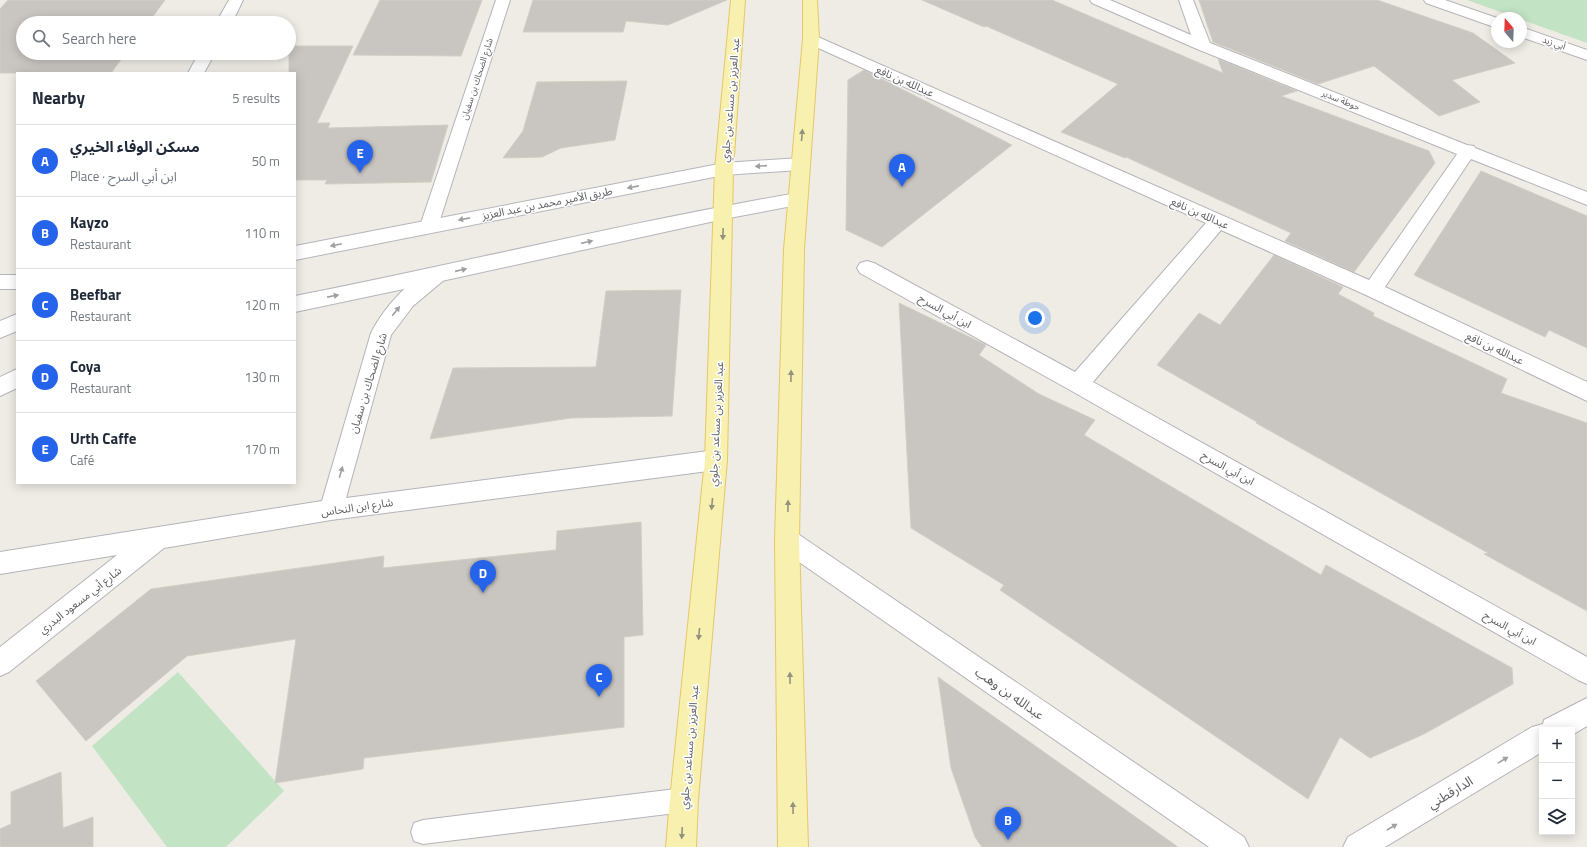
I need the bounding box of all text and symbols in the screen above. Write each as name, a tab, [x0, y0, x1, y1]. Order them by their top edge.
north arrow	[1491, 12, 1527, 48]
search box	[16, 16, 296, 60]
icon: search	[30, 27, 52, 49]
text: Search here	[62, 27, 136, 50]
street label: أبي زيد	[1541, 33, 1567, 54]
street label: شارع الضحاك بن سفيان	[457, 36, 497, 122]
street label: عبد العزيز بن مساعد بن جلوي	[717, 37, 745, 163]
street label: عبدالله بن نافع	[873, 61, 937, 101]
text: Nearby	[32, 85, 85, 111]
street label: حوطة سدير	[1319, 86, 1362, 113]
text: 5 results	[232, 88, 280, 108]
one-way arrow	[799, 129, 806, 141]
text: مسكن الوفاء الخيري	[70, 135, 200, 158]
pin: E	[347, 140, 373, 173]
text: A	[41, 151, 49, 171]
text: 50 m	[252, 151, 280, 171]
pin: A	[889, 154, 915, 187]
one-way arrow	[755, 163, 767, 170]
text: Place · ابن أبي السرح	[70, 166, 177, 186]
street label: طريق الأمير محمد بن عبد العزيز	[479, 182, 614, 224]
one-way arrow	[627, 184, 639, 190]
street label: عبدالله بن نافع	[1168, 193, 1232, 233]
text: Kayzo	[70, 211, 109, 234]
one-way arrow	[458, 216, 470, 222]
text: B	[41, 223, 49, 243]
text: 110 m	[244, 223, 280, 243]
one-way arrow	[720, 228, 726, 241]
text: Restaurant	[70, 234, 131, 254]
one-way arrow	[581, 238, 594, 244]
one-way arrow	[330, 242, 343, 248]
one-way arrow	[454, 267, 467, 273]
text: Beefbar	[70, 283, 121, 306]
street label: ابن أبي السرح	[915, 290, 974, 333]
one-way arrow	[327, 293, 339, 299]
text: C	[41, 295, 49, 315]
text: 120 m	[244, 295, 280, 315]
one-way arrow	[392, 305, 401, 316]
text: Restaurant	[70, 306, 131, 326]
your location	[1025, 308, 1045, 328]
street label: عبدالله بن نافع	[1464, 328, 1527, 369]
street label: شارع الضحاك بن سفيان	[345, 330, 391, 435]
text: Coya	[70, 355, 101, 378]
street label: عبد العزيز بن مساعد بن جلوي	[705, 361, 729, 487]
text: D	[41, 367, 49, 387]
text: 130 m	[244, 367, 280, 387]
one-way arrow	[788, 369, 794, 382]
text: Restaurant	[70, 378, 131, 398]
text: Urth Caffe	[70, 427, 136, 450]
text: E	[41, 439, 49, 459]
text: 170 m	[244, 439, 280, 459]
street label: ابن أبي السرح	[1198, 447, 1257, 490]
text: Café	[70, 450, 94, 470]
one-way arrow	[338, 466, 344, 478]
street label: شارع ابن النحاس	[320, 494, 394, 520]
one-way arrow	[708, 498, 715, 510]
one-way arrow	[785, 499, 791, 512]
pin: D	[470, 560, 496, 593]
street label: شارع أبي مسعود البدري	[35, 562, 126, 639]
street label: ابن أبي السرح	[1480, 607, 1539, 650]
one-way arrow	[696, 627, 703, 640]
street label: عبدالله بن وهب	[971, 662, 1049, 725]
pin: C	[586, 664, 612, 697]
one-way arrow	[787, 671, 793, 684]
street label: عبد العزيز بن مساعد بن جلوي	[676, 684, 704, 810]
map controls	[1539, 727, 1575, 835]
button: +	[1539, 727, 1575, 763]
one-way arrow	[1497, 757, 1509, 764]
button: −	[1539, 763, 1575, 799]
street label: الدارقطني	[1423, 771, 1477, 814]
button: layers	[1539, 799, 1575, 835]
one-way arrow	[789, 802, 796, 814]
pin: B	[995, 807, 1021, 840]
one-way arrow	[1387, 823, 1397, 831]
one-way arrow	[679, 827, 685, 840]

